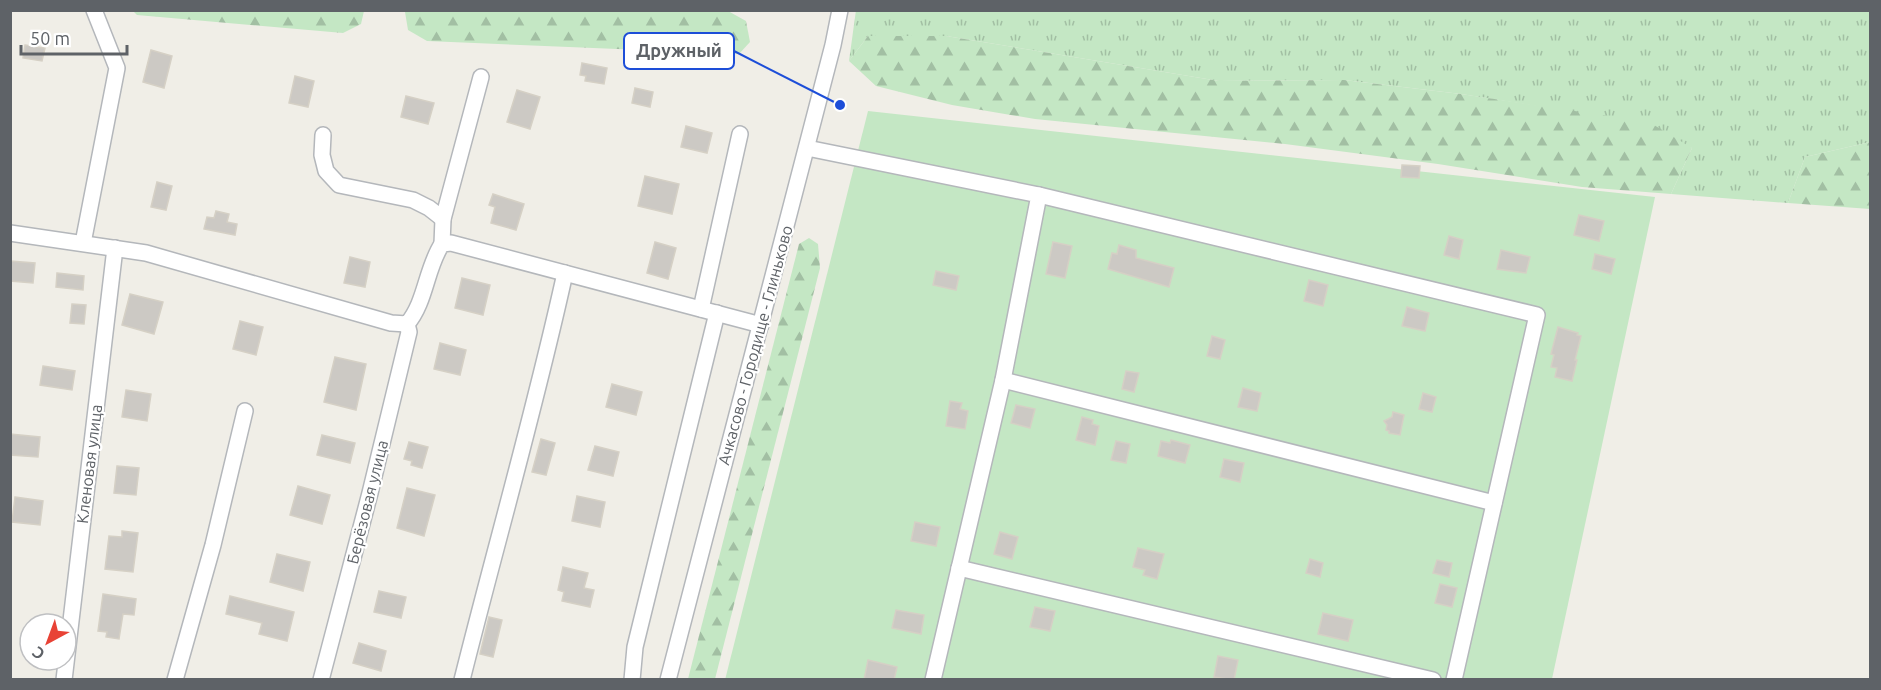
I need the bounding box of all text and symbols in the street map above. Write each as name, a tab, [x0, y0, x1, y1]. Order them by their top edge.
scale bar	[21, 18, 128, 56]
text: 50 m	[30, 28, 70, 48]
callout: Дружный	[624, 33, 734, 69]
text: Дружный	[636, 40, 722, 60]
street label: Ачкасово - Городище - Глиньково	[714, 223, 796, 467]
street label: Кленовая улица	[73, 403, 105, 525]
street label: Берёзовая улица	[343, 438, 391, 566]
north arrow	[18, 612, 78, 672]
text: С	[28, 643, 48, 663]

